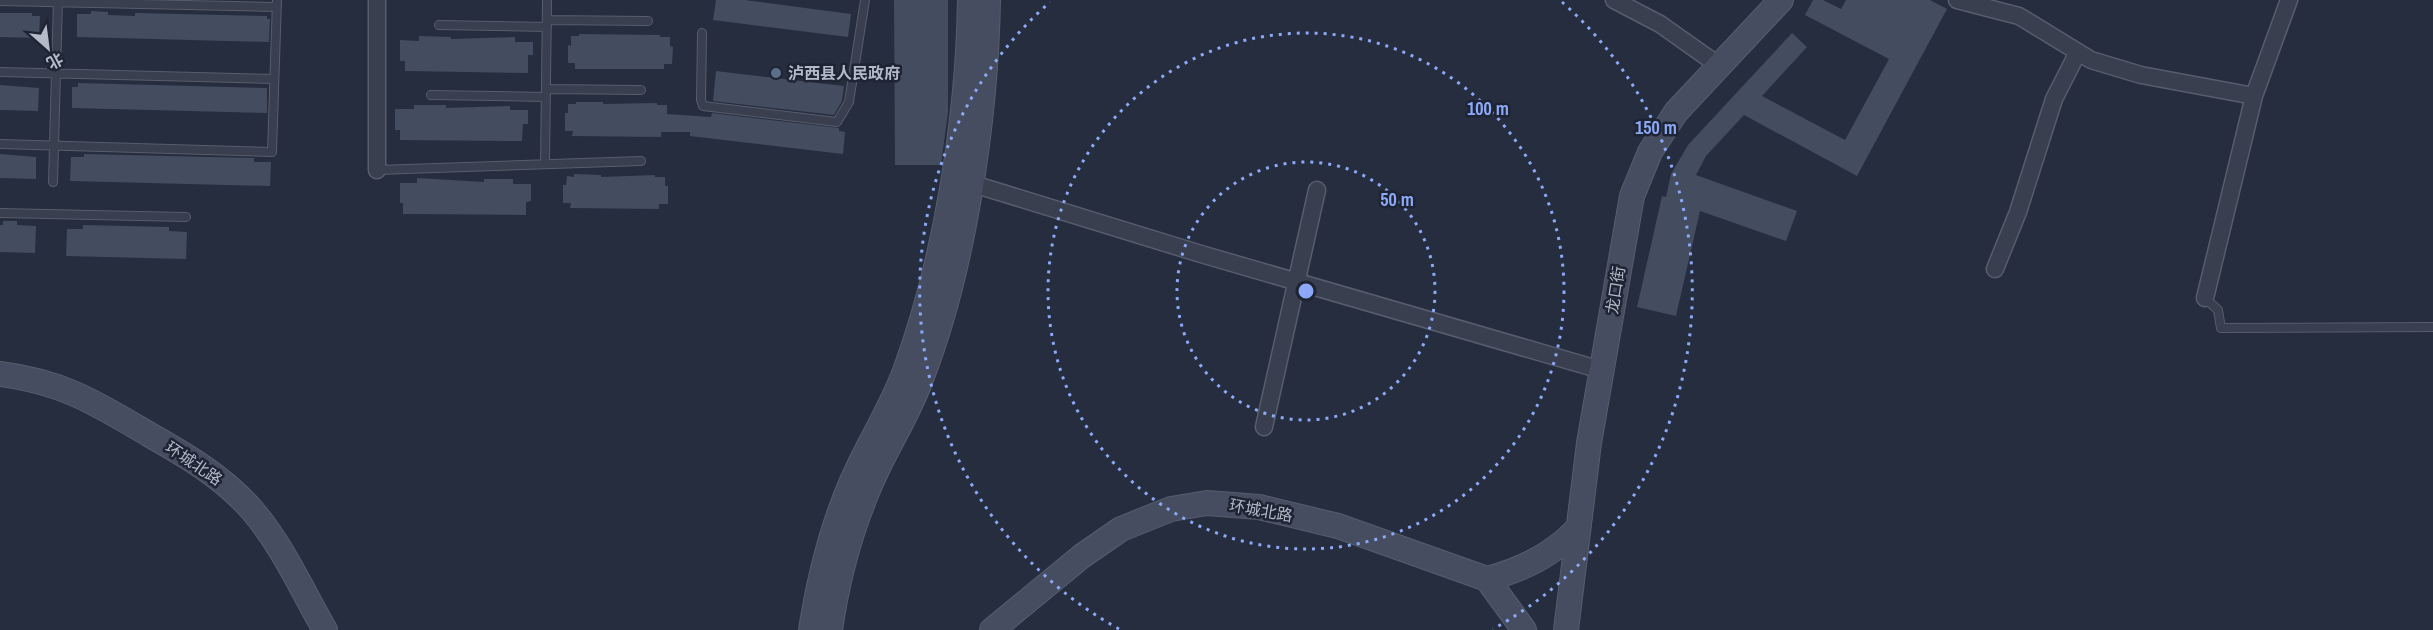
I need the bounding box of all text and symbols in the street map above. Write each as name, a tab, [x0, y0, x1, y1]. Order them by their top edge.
north arrow	[18, 18, 78, 78]
text: 北	[43, 48, 67, 75]
place label: 泸西县人民政府	[788, 62, 900, 84]
marker: 泸西县人民政府	[769, 66, 783, 80]
text: 100 m	[1467, 96, 1509, 121]
text: 150 m	[1635, 115, 1677, 140]
text: 50 m	[1380, 187, 1414, 212]
street label: 龙口街	[1600, 265, 1630, 315]
centre of rings	[1296, 281, 1316, 301]
street label: 环城北路	[161, 436, 227, 490]
street label: 环城北路	[1228, 494, 1294, 526]

